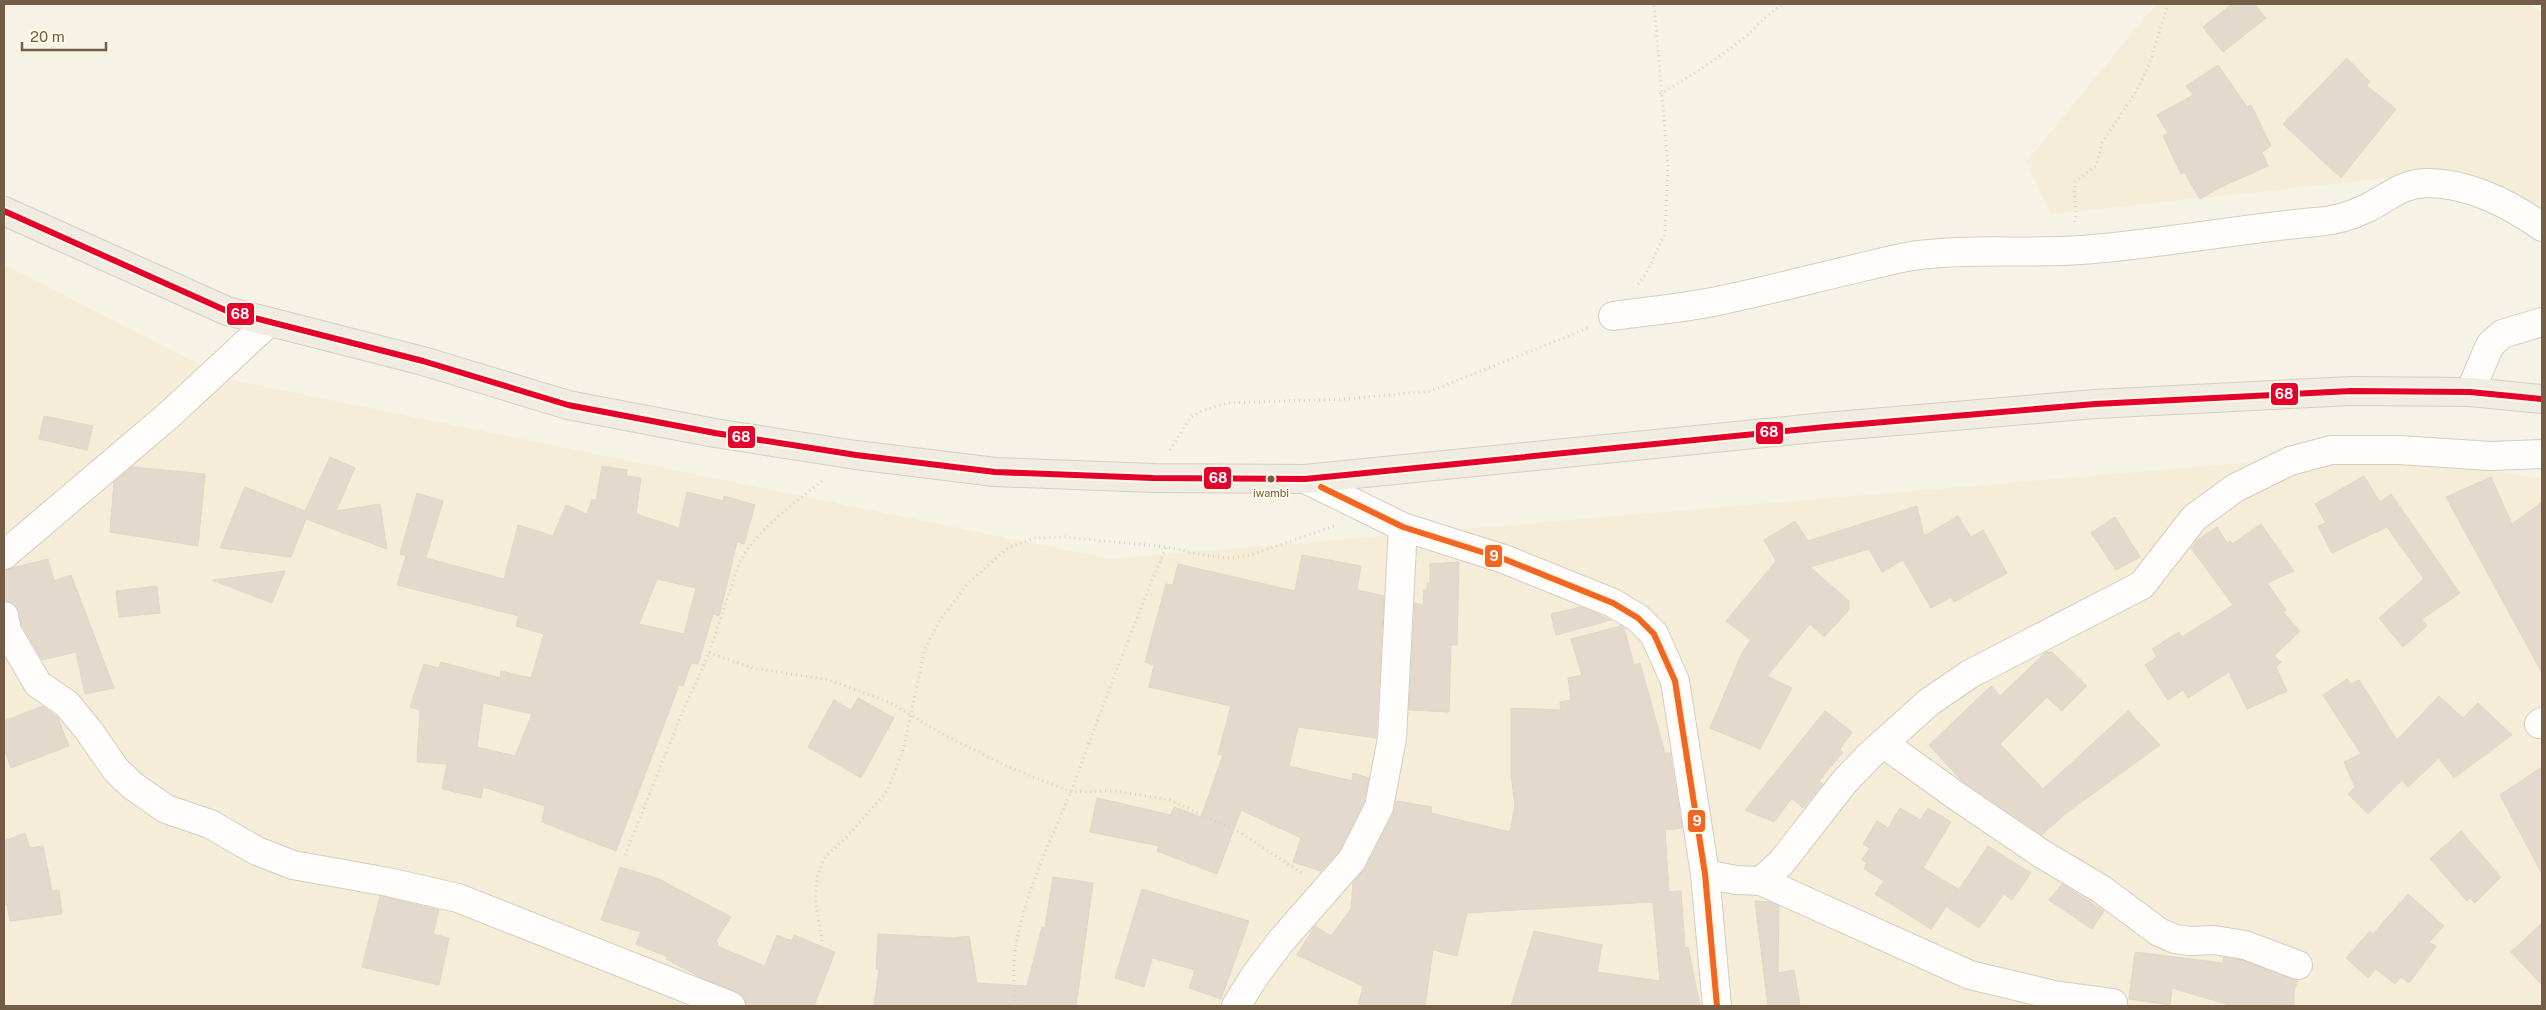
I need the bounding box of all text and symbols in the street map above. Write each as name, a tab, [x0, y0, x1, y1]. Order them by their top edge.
scale bar	[22, 20, 106, 52]
text: 20 m	[30, 28, 65, 45]
line badge: 68	[226, 302, 255, 326]
text: 68	[231, 306, 249, 322]
line badge: 68	[2270, 382, 2299, 406]
text: 68	[2275, 386, 2293, 402]
line badge: 68	[1755, 421, 1784, 445]
text: 68	[1760, 424, 1778, 440]
line badge: 68	[727, 425, 756, 449]
text: 68	[732, 429, 750, 445]
line badge: 68	[1203, 466, 1232, 490]
text: 68	[1209, 470, 1227, 486]
marker: iwambi	[1266, 474, 1276, 484]
place label: iwambi	[1253, 487, 1289, 499]
line badge: 9	[1484, 544, 1503, 568]
text: 9	[1489, 548, 1499, 564]
line badge: 9	[1687, 809, 1706, 833]
text: 9	[1692, 813, 1702, 829]

